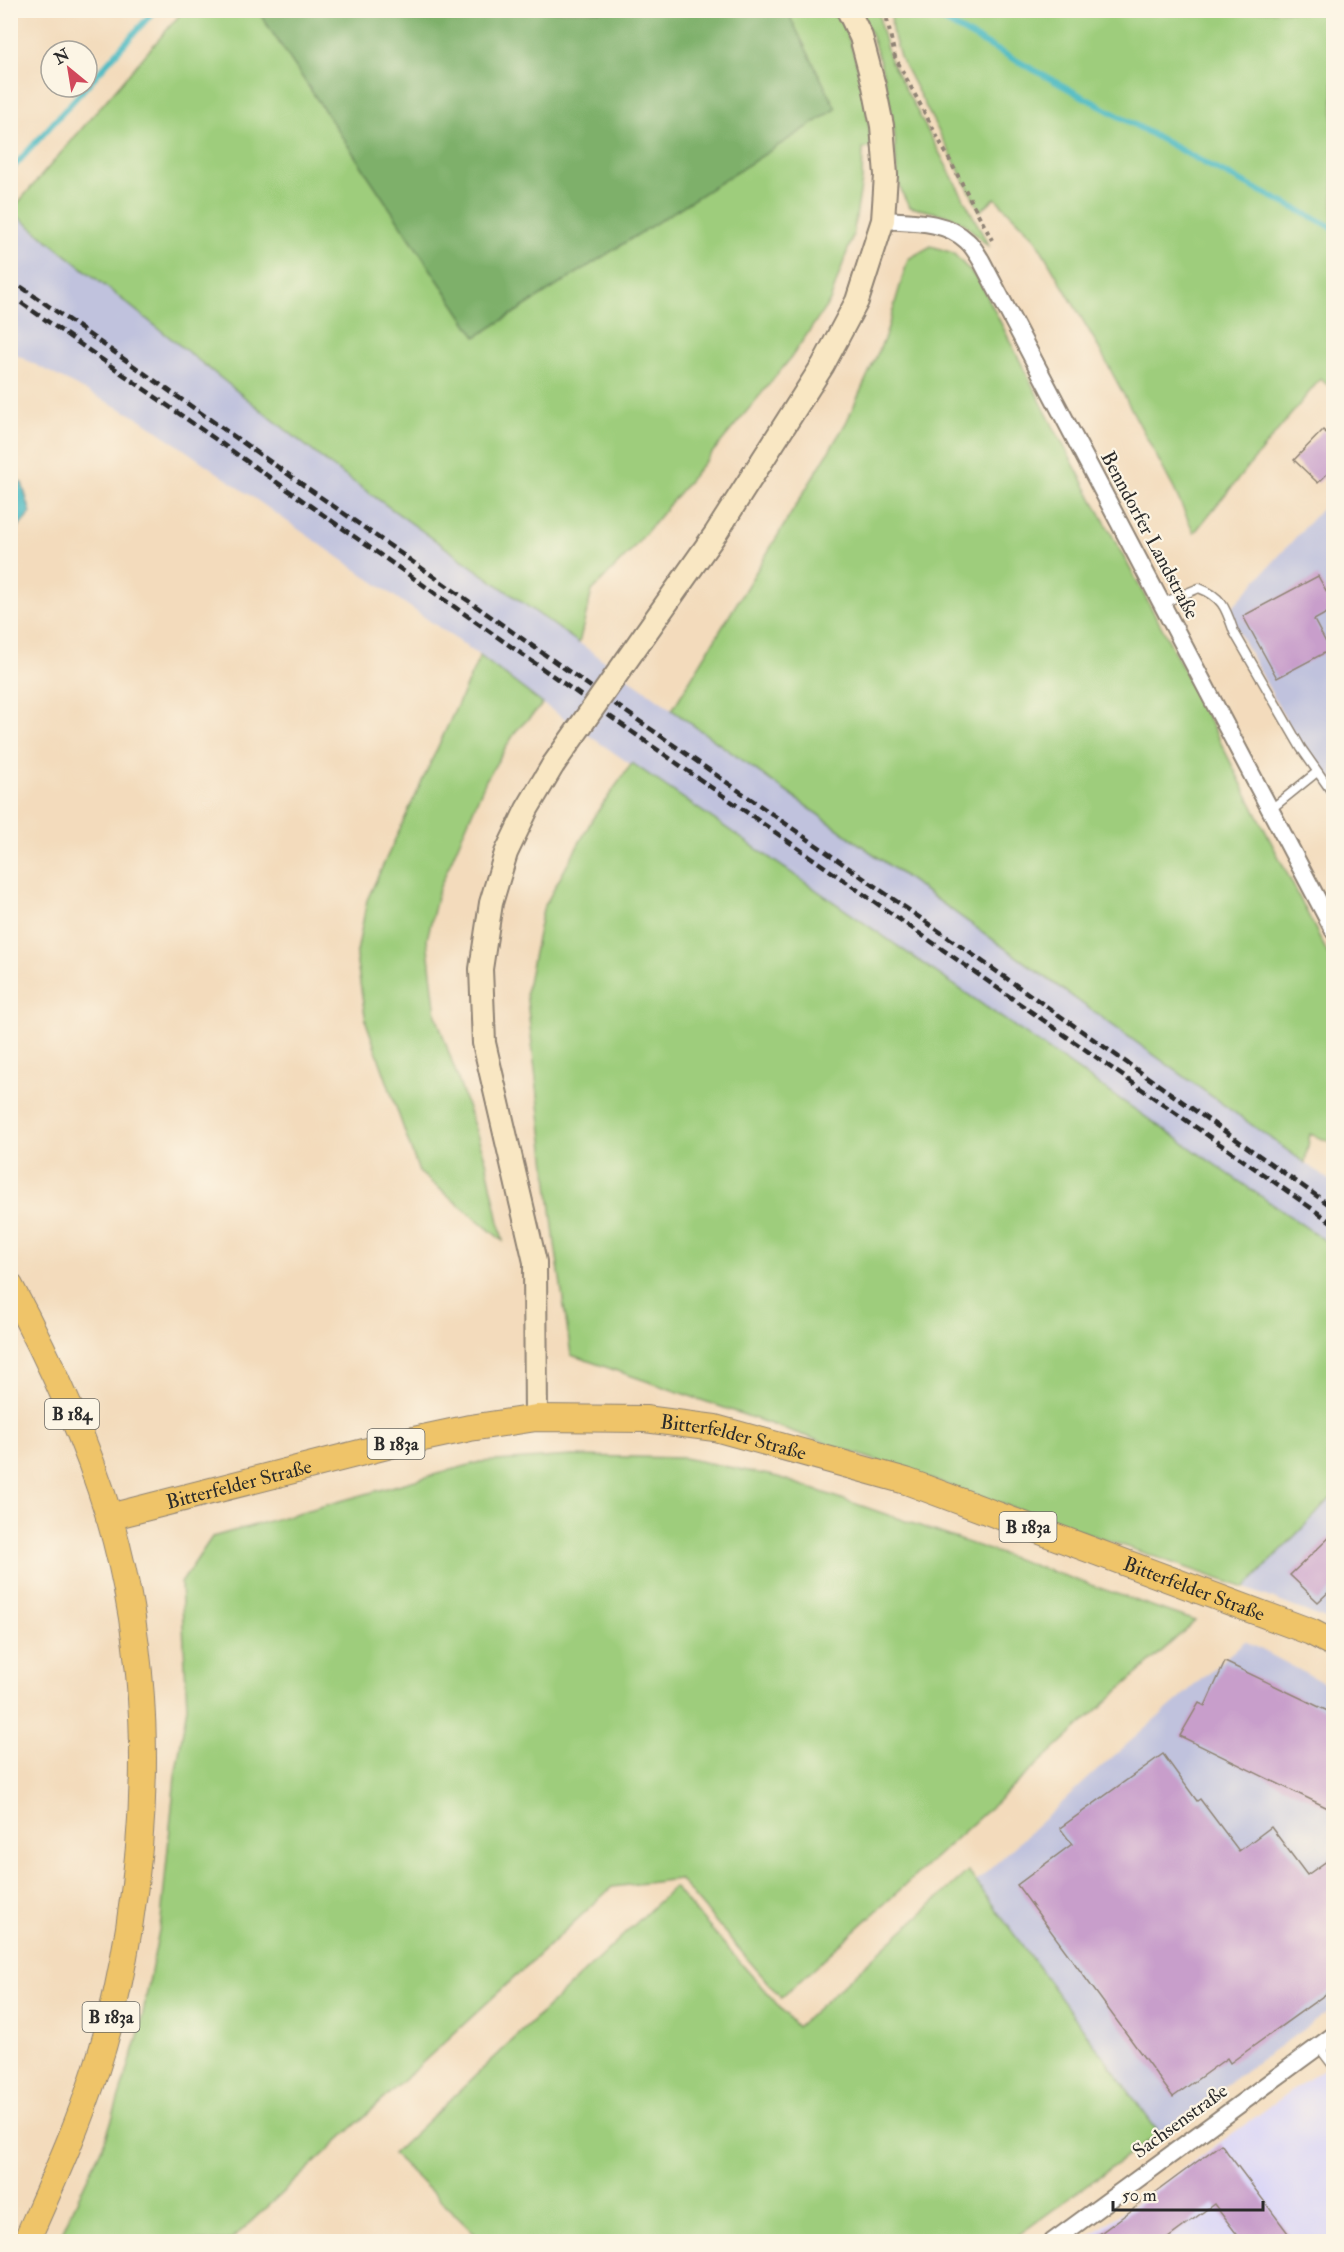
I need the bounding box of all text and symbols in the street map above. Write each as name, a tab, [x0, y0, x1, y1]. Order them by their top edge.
north arrow	[39, 39, 99, 99]
text: N	[50, 44, 74, 70]
street label: Benndorfer Landstraße	[1095, 447, 1205, 623]
road number: B 184	[45, 1399, 99, 1429]
street label: Bitterfelder Straße	[659, 1409, 809, 1465]
road number: B 183a	[368, 1429, 424, 1459]
street label: Bitterfelder Straße	[163, 1453, 314, 1514]
road number: B 183a	[1000, 1512, 1056, 1542]
street label: Bitterfelder Straße	[1120, 1551, 1268, 1626]
road number: B 183a	[82, 2002, 140, 2032]
street label: Sachsenstraße	[1128, 2078, 1232, 2164]
scale bar	[1113, 2174, 1263, 2212]
text: 50 m	[1122, 2184, 1157, 2207]

